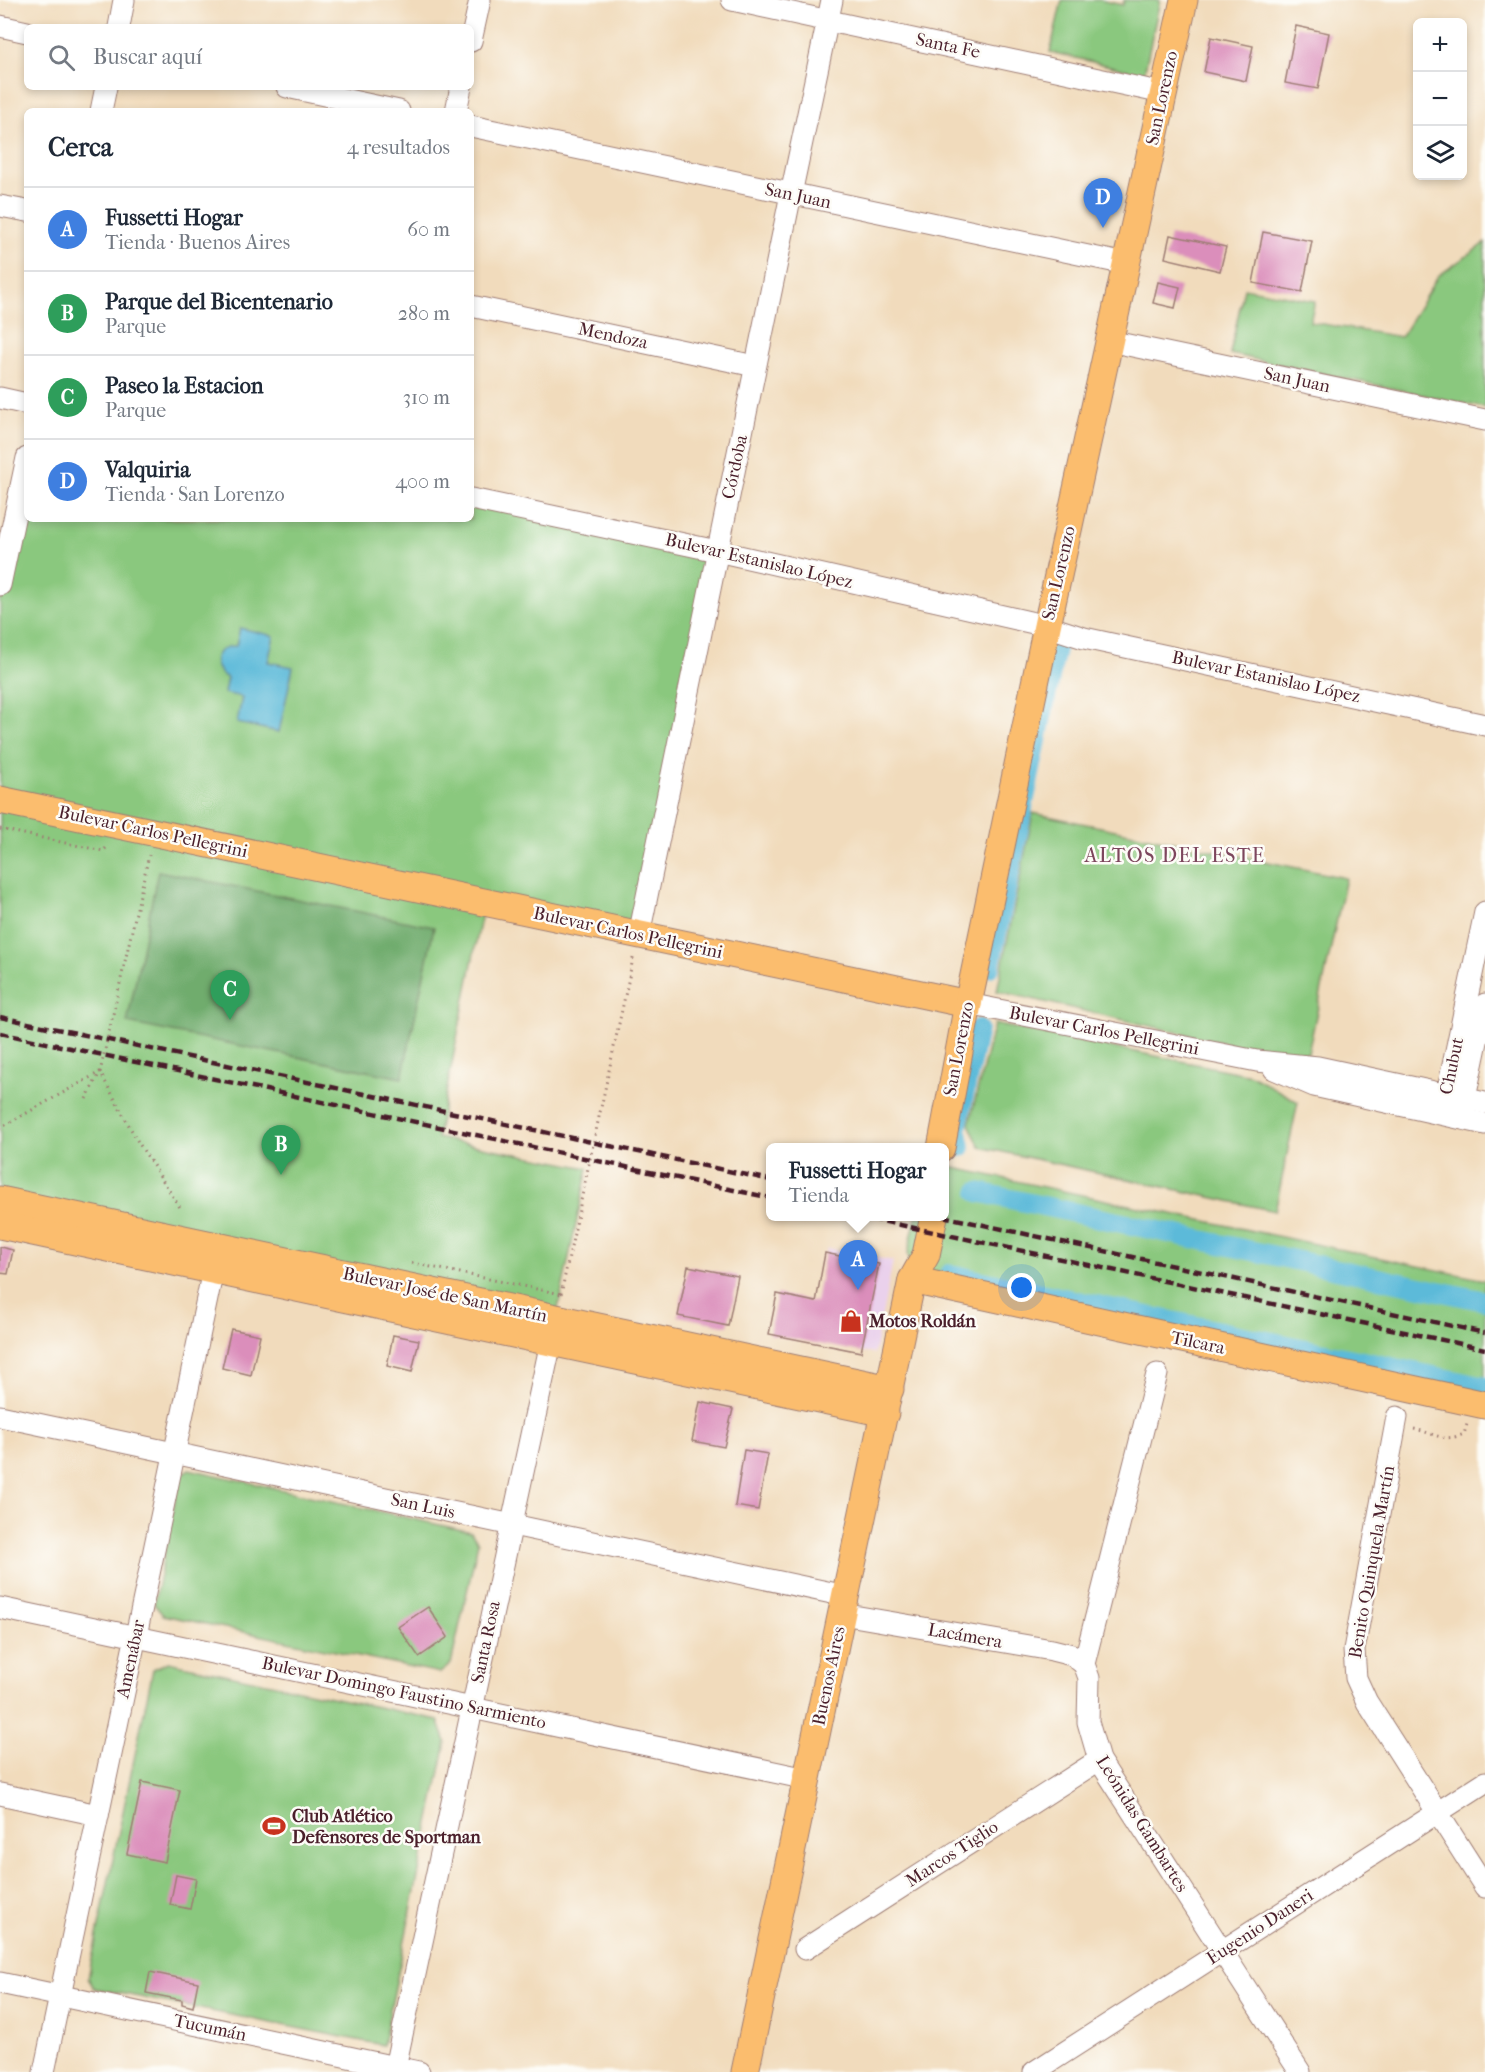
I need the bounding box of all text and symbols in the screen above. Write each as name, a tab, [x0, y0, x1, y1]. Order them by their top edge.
map controls	[1413, 18, 1467, 180]
button: +	[1413, 18, 1467, 72]
search box	[24, 24, 474, 90]
street label: Santa Fe	[914, 29, 982, 63]
icon: search	[45, 41, 78, 74]
text: Buscar aquí	[93, 44, 202, 70]
street label: San Lorenzo	[1142, 49, 1182, 147]
button: −	[1413, 72, 1467, 126]
button: layers	[1413, 126, 1467, 180]
text: Cerca	[48, 132, 113, 163]
text: 4 resultados	[347, 136, 450, 159]
pin: D	[1084, 178, 1122, 228]
street label: San Juan	[763, 179, 834, 213]
text: Fussetti Hogar	[105, 205, 243, 231]
text: A	[61, 218, 74, 241]
text: 60 m	[407, 218, 450, 241]
text: Tienda · Buenos Aires	[105, 231, 290, 254]
text: Parque del Bicentenario	[105, 289, 333, 315]
text: B	[61, 302, 74, 325]
text: 280 m	[398, 302, 450, 325]
text: Parque	[105, 315, 166, 338]
street label: Mendoza	[576, 318, 650, 354]
street label: San Juan	[1262, 363, 1333, 397]
text: Paseo la Estacion	[105, 373, 263, 399]
text: C	[61, 386, 74, 409]
text: 310 m	[403, 386, 450, 409]
text: Parque	[105, 399, 166, 422]
street label: Córdoba	[718, 432, 752, 501]
text: Valquiria	[105, 457, 190, 483]
text: D	[60, 470, 75, 493]
text: 400 m	[395, 470, 450, 493]
text: Tienda · San Lorenzo	[105, 483, 285, 506]
street label: San Lorenzo	[1038, 524, 1080, 622]
street label: Bulevar Estanislao López	[663, 529, 855, 593]
street label: Bulevar Estanislao López	[1170, 647, 1362, 707]
street label: Bulevar Carlos Pellegrini	[56, 802, 250, 862]
district label: ALTOS DEL ESTE	[1084, 844, 1265, 867]
street label: Bulevar Carlos Pellegrini	[531, 903, 725, 963]
pin: C	[210, 970, 250, 1020]
street label: San Lorenzo	[940, 1000, 978, 1098]
street label: Bulevar Carlos Pellegrini	[1007, 1002, 1201, 1060]
street label: Chubut	[1436, 1035, 1468, 1097]
pin: B	[262, 1126, 300, 1175]
popup	[766, 1143, 949, 1221]
text: Fussetti Hogar	[789, 1158, 926, 1184]
text: Tienda	[789, 1184, 849, 1207]
pin: A	[838, 1240, 878, 1290]
street label: Bulevar José de San Martín	[341, 1263, 550, 1327]
your location	[1007, 1273, 1036, 1302]
shop icon: Motos Roldán	[838, 1308, 864, 1334]
place label: Motos Roldán	[868, 1311, 976, 1332]
street label: Tilcara	[1169, 1327, 1227, 1359]
street label: Benito Quinquela Martín	[1345, 1463, 1399, 1660]
street label: San Luis	[389, 1489, 457, 1523]
street label: Santa Rosa	[467, 1598, 505, 1685]
street label: Amenábar	[112, 1618, 150, 1701]
street label: Lacámera	[926, 1619, 1005, 1653]
street label: Buenos Aires	[808, 1624, 850, 1727]
street label: Bulevar Domingo Faustino Sarmiento	[260, 1653, 548, 1733]
street label: Leónidas Gambartes	[1092, 1752, 1193, 1896]
place label: Club Atlético Defensores de Sportman	[292, 1806, 481, 1848]
sports icon: Club Atlético Defensores de Sportman	[261, 1813, 287, 1839]
street label: Marcos Tiglio	[902, 1816, 1002, 1892]
street label: Eugenio Daneri	[1203, 1884, 1318, 1969]
street label: Tucumán	[172, 2010, 249, 2046]

